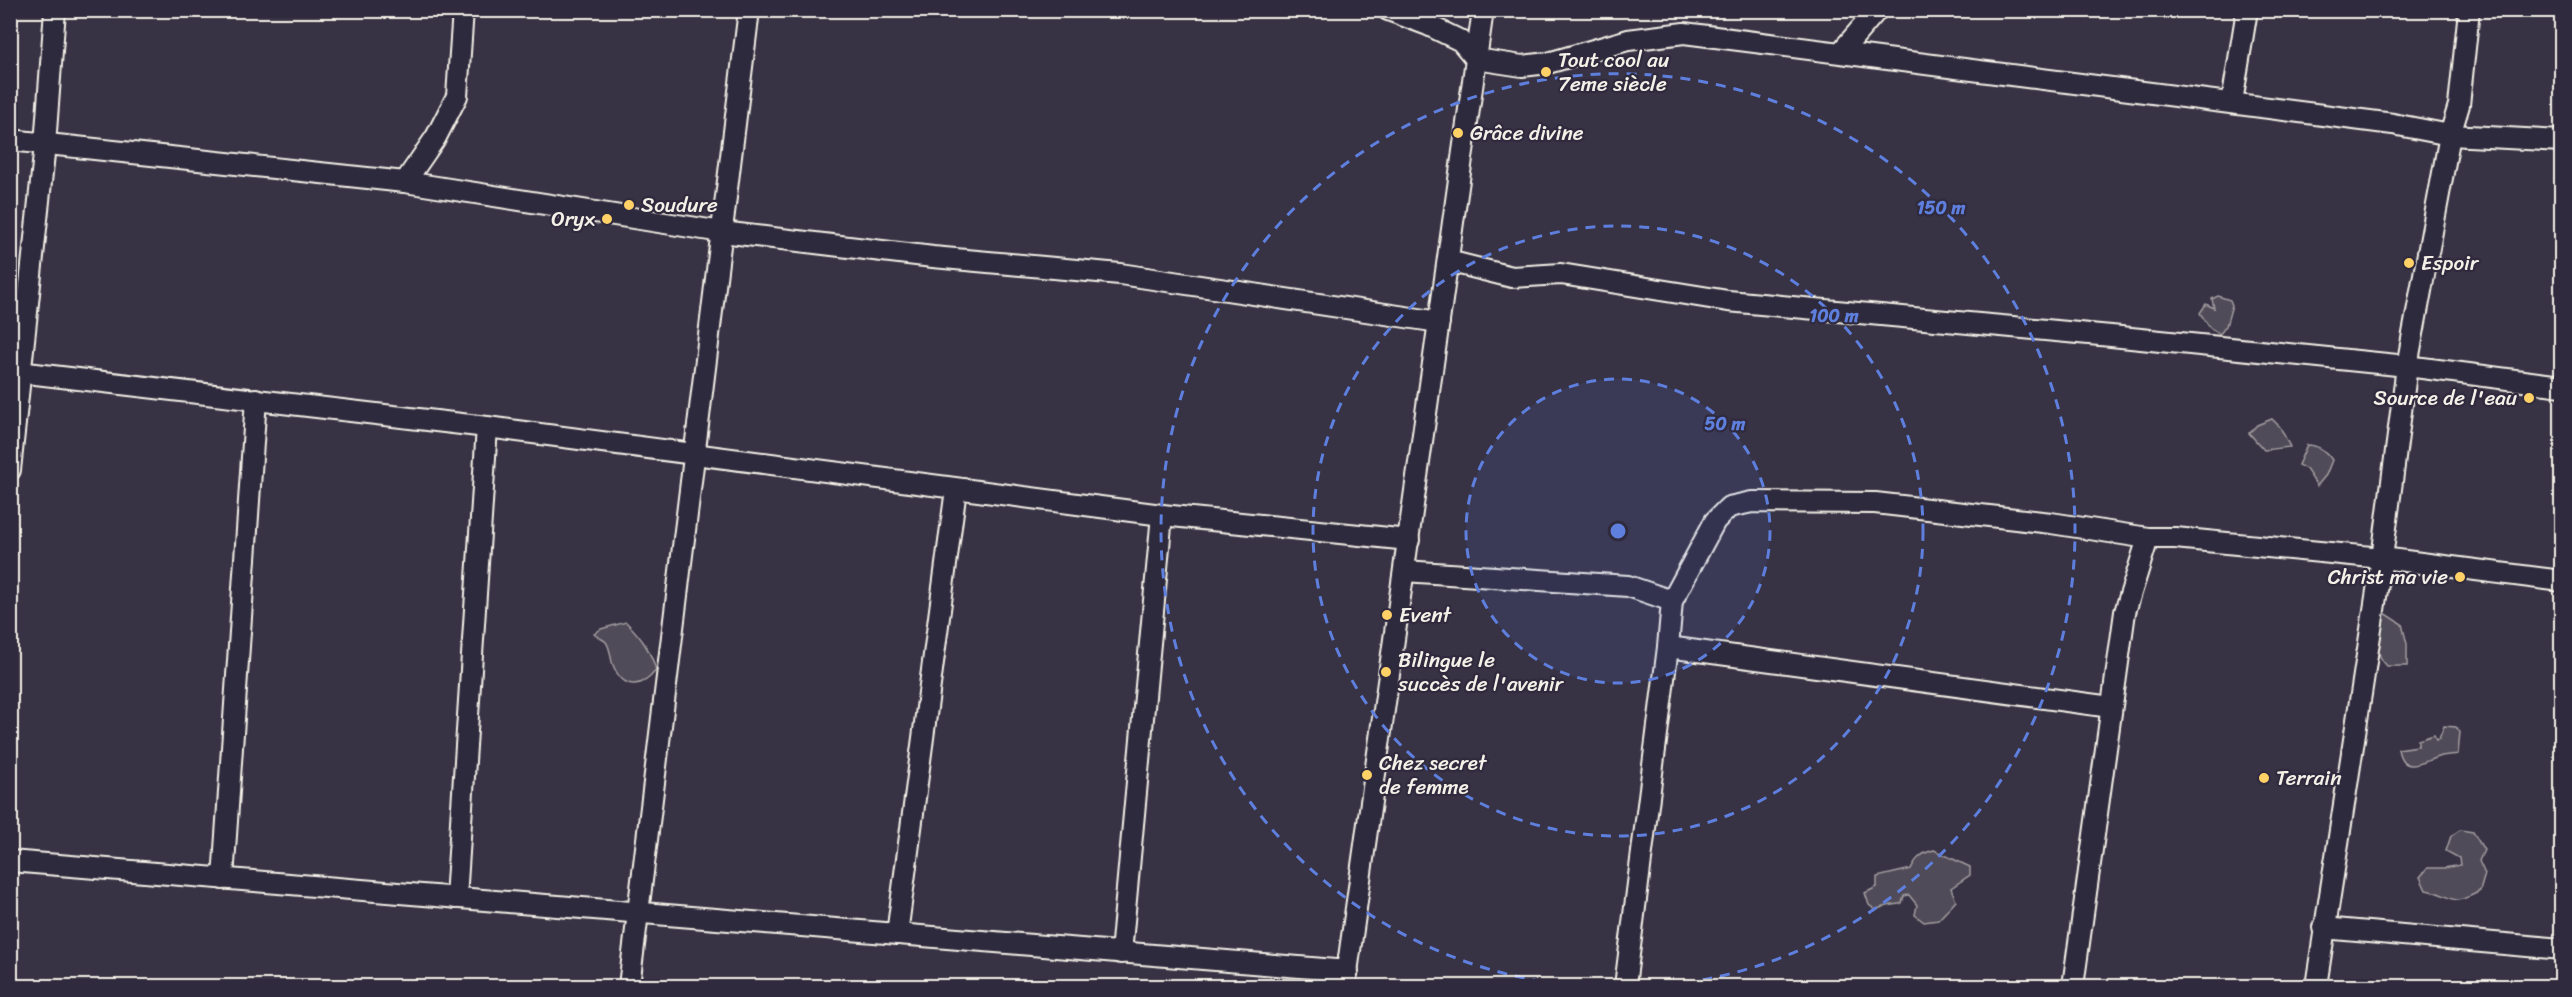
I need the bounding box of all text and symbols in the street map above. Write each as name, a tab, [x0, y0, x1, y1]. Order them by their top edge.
place label: Tout cool au 7eme siècle	[1558, 41, 1669, 103]
marker: Tout cool au 7eme siècle	[1539, 65, 1553, 79]
place label: Grâce divine	[1470, 114, 1584, 152]
marker: Grâce divine	[1451, 126, 1465, 140]
place label: Soudure	[641, 186, 718, 224]
text: 150 m	[1917, 192, 1965, 224]
marker: Soudure	[622, 198, 636, 212]
place label: Oryx	[551, 200, 595, 238]
marker: Oryx	[600, 212, 614, 226]
place label: Espoir	[2421, 244, 2480, 282]
marker: Espoir	[2402, 256, 2416, 270]
text: 100 m	[1810, 300, 1859, 332]
place label: Source de l'eau	[2373, 379, 2518, 417]
marker: Source de l'eau	[2522, 391, 2536, 405]
text: 50 m	[1705, 408, 1746, 440]
centre of rings	[1608, 521, 1628, 541]
place label: Christ ma vie	[2328, 558, 2448, 596]
marker: Christ ma vie	[2453, 570, 2467, 584]
place label: Event	[1399, 596, 1453, 634]
marker: Event	[1380, 608, 1394, 622]
place label: Bilingue le succès de l'avenir	[1397, 641, 1565, 703]
marker: Bilingue le succès de l'avenir	[1379, 665, 1393, 679]
place label: Chez secret de femme	[1379, 744, 1488, 806]
place label: Terrain	[2276, 759, 2342, 797]
marker: Chez secret de femme	[1360, 768, 1374, 782]
marker: Terrain	[2257, 771, 2271, 785]

